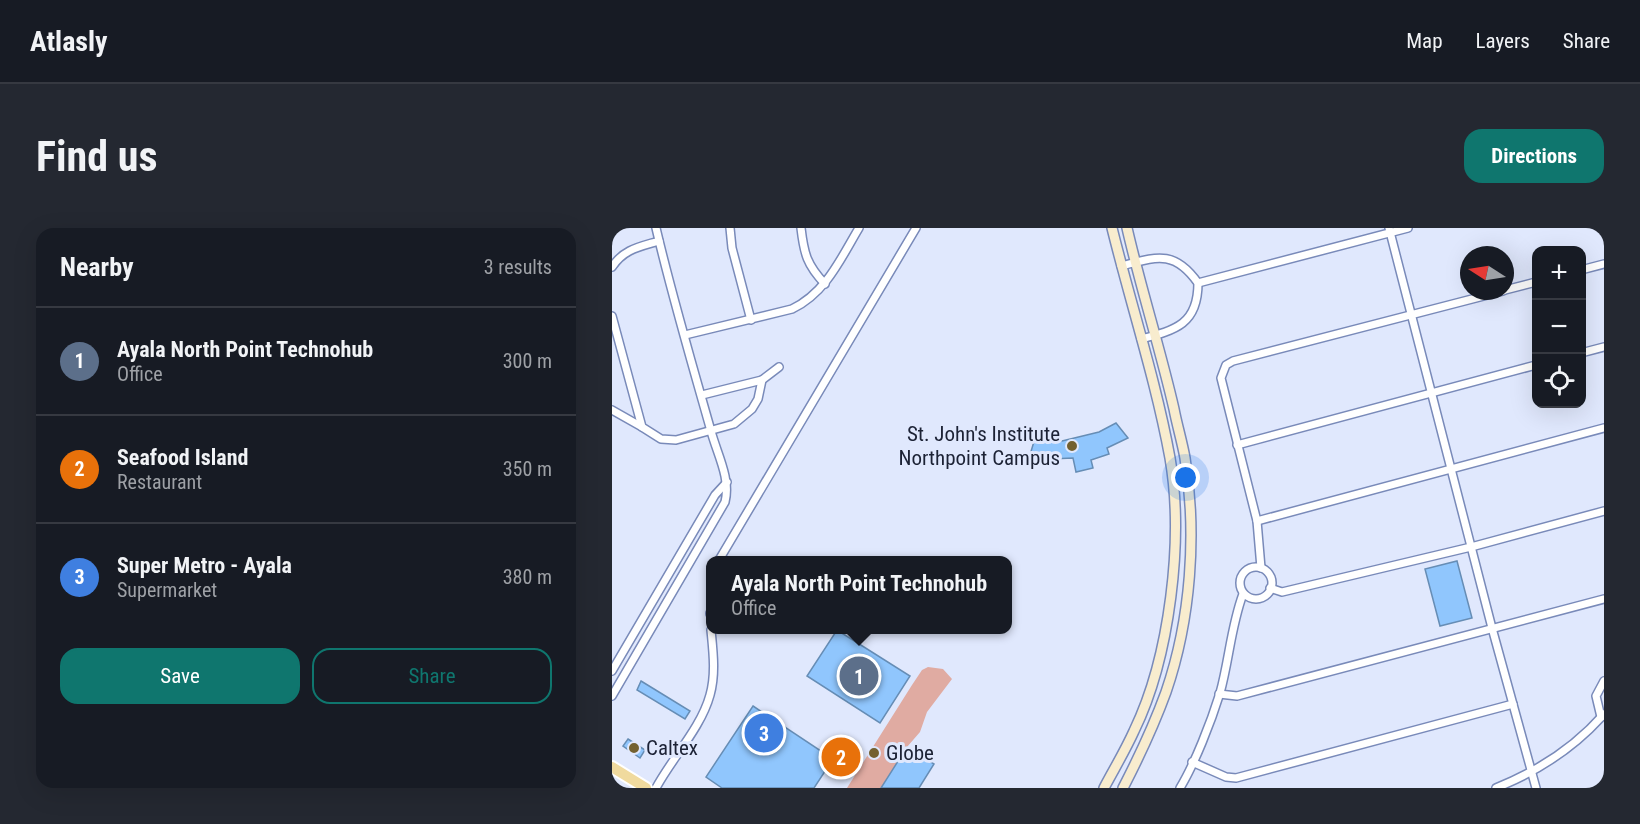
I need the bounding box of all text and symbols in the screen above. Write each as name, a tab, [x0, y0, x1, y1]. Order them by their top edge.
text: Atlasly	[30, 25, 108, 58]
text: Map	[1406, 29, 1443, 53]
text: Layers	[1476, 29, 1530, 53]
text: Share	[1563, 29, 1610, 53]
button: Directions	[1464, 129, 1604, 183]
text: Find us	[36, 132, 157, 181]
north arrow	[1460, 246, 1514, 300]
map controls	[1532, 246, 1586, 408]
button: +	[1532, 246, 1586, 300]
text: Nearby	[60, 252, 134, 282]
text: 3 results	[484, 255, 552, 279]
button: −	[1532, 300, 1586, 354]
text: Ayala North Point Technohub	[117, 337, 373, 362]
text: 1	[74, 349, 85, 373]
text: 300 m	[503, 349, 552, 373]
button: locate	[1532, 354, 1586, 408]
text: Office	[117, 362, 163, 386]
place label: St. John's Institute Northpoint Campus	[898, 422, 1060, 470]
marker: St. John's Institute Northpoint Campus	[1065, 439, 1079, 453]
text: Seafood Island	[117, 445, 248, 470]
text: 2	[74, 457, 85, 481]
text: 350 m	[503, 457, 552, 481]
your location	[1171, 463, 1200, 492]
text: Restaurant	[117, 470, 202, 494]
text: Super Metro - Ayala	[117, 553, 292, 578]
popup	[706, 556, 1012, 634]
text: 3	[74, 565, 85, 589]
text: 380 m	[503, 565, 552, 589]
text: Ayala North Point Technohub	[731, 571, 987, 596]
text: Supermarket	[117, 578, 217, 602]
text: Office	[731, 596, 776, 620]
button: Save	[60, 648, 300, 704]
button: Share	[312, 648, 552, 704]
pin: 1	[840, 654, 878, 698]
pin: 3	[744, 710, 784, 756]
pin: 2	[822, 734, 860, 780]
place label: Caltex	[646, 736, 698, 760]
marker: Caltex	[627, 741, 641, 755]
place label: Globe	[886, 741, 934, 765]
marker: Globe	[867, 746, 881, 760]

